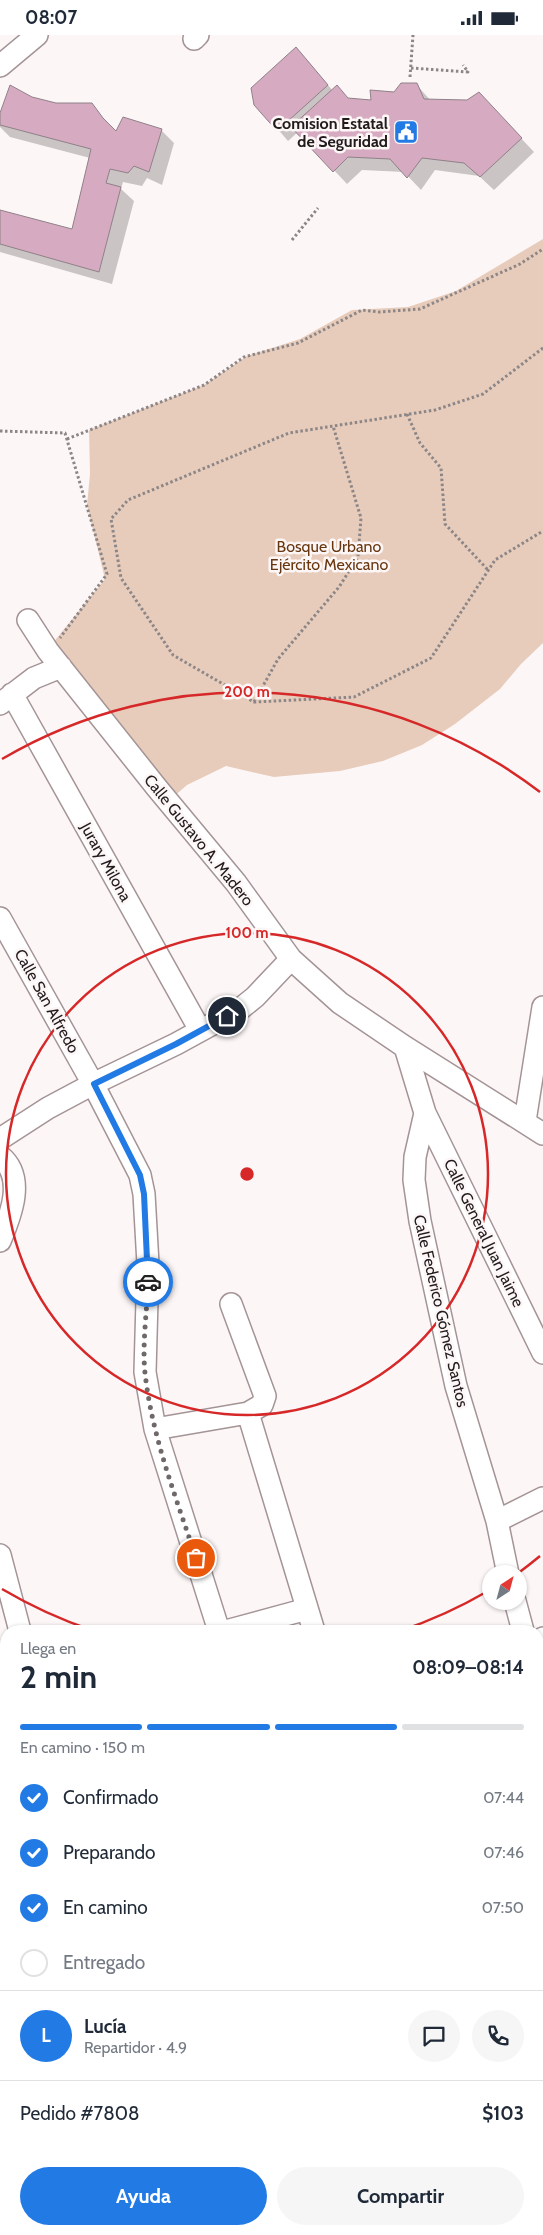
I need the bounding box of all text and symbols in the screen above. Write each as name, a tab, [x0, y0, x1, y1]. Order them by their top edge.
text: 08:07	[25, 6, 77, 29]
place label: Comision Estatal de Seguridad	[273, 114, 388, 151]
public building icon: Comision Estatal de Seguridad	[393, 119, 419, 145]
park label: Bosque Urbano Ejército Mexicano	[270, 537, 388, 574]
text: 200 m	[224, 683, 270, 701]
street label: Calle Gustavo A. Madero	[140, 771, 258, 910]
street label: Jurary Milona	[76, 818, 136, 905]
text: 100 m	[225, 924, 269, 942]
street label: Calle San Alfredo	[11, 946, 84, 1056]
pin	[206, 995, 248, 1037]
icon: home	[213, 1002, 241, 1030]
street label: Calle General Juan Jaime	[440, 1156, 528, 1310]
centre of rings	[238, 1165, 256, 1183]
street label: Calle Federico Gómez Santos	[410, 1213, 473, 1410]
courier	[123, 1257, 173, 1307]
icon: car	[134, 1268, 162, 1296]
pin	[175, 1537, 217, 1579]
icon: bag	[182, 1544, 210, 1572]
north arrow	[482, 1565, 528, 1610]
map controls	[482, 1565, 527, 1610]
text: Llega en	[20, 1639, 76, 1658]
text: 08:09–08:14	[412, 1656, 524, 1679]
text: 2 min	[20, 1657, 97, 1696]
text: En camino · 150 m	[20, 1738, 145, 1757]
icon: check	[20, 1784, 48, 1812]
text: Confirmado	[63, 1786, 159, 1809]
text: 07:44	[483, 1788, 524, 1807]
icon: check	[20, 1839, 48, 1867]
text: Preparando	[63, 1841, 156, 1864]
text: 07:46	[483, 1843, 524, 1862]
icon: check	[20, 1894, 48, 1922]
text: En camino	[63, 1896, 148, 1919]
text: 07:50	[482, 1898, 524, 1917]
text: Entregado	[63, 1951, 145, 1974]
button: chat	[408, 2010, 460, 2062]
button: phone	[472, 2010, 524, 2062]
text: Lucía	[84, 2015, 127, 2038]
text: L	[41, 2024, 51, 2047]
text: Repartidor · 4.9	[84, 2038, 187, 2057]
text: Pedido #7808	[20, 2102, 139, 2125]
text: $103	[482, 2102, 524, 2125]
button: Ayuda	[20, 2167, 267, 2225]
button: Compartir	[277, 2167, 524, 2225]

